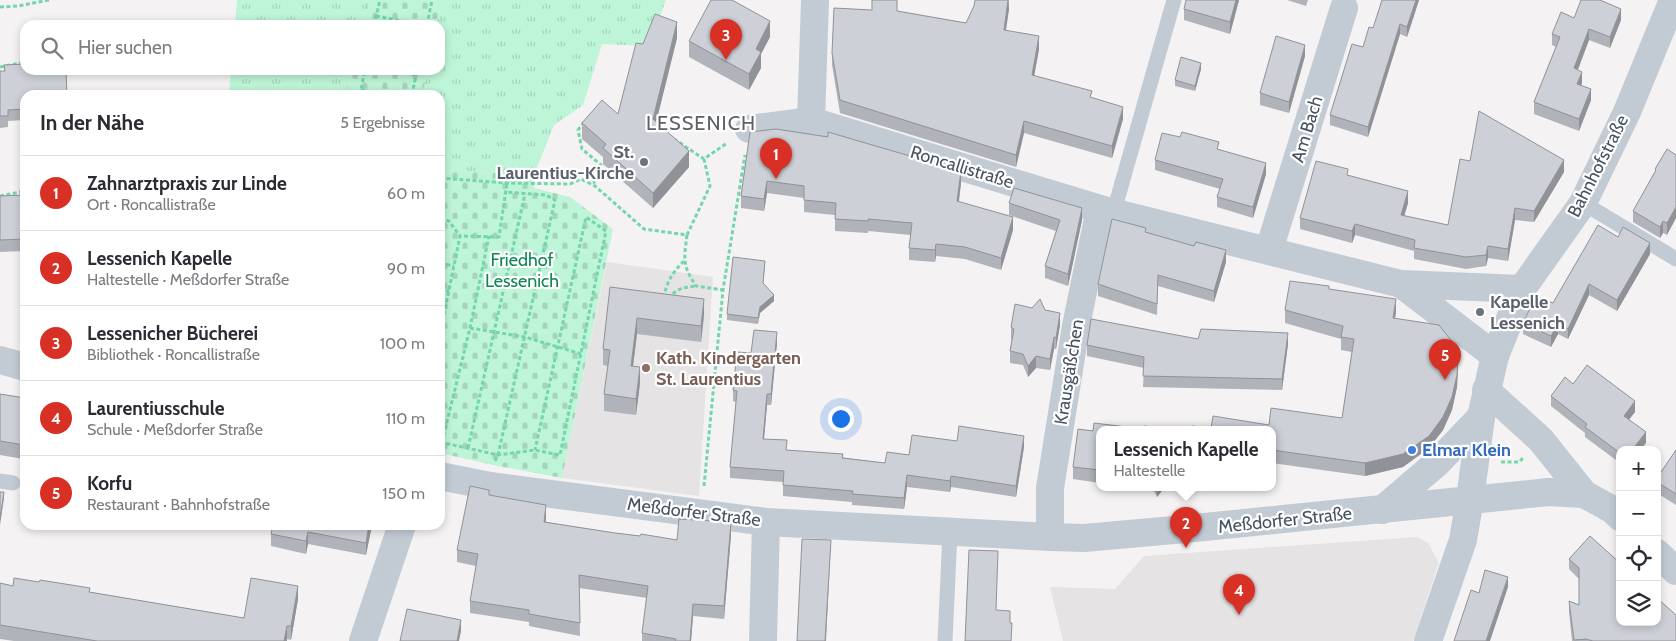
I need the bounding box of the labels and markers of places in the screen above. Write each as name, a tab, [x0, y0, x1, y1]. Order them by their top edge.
pin: 3	[710, 19, 742, 60]
pin: 1	[760, 138, 792, 179]
place label: St. Laurentius-Kirche	[496, 141, 634, 184]
marker: St. Laurentius-Kirche	[638, 156, 650, 168]
place label: Kapelle Lessenich	[1490, 291, 1565, 334]
marker: Kapelle Lessenich	[1474, 306, 1486, 318]
pin: 5	[1429, 339, 1461, 380]
place label: Kath. Kindergarten St. Laurentius	[656, 347, 801, 390]
marker: Kath. Kindergarten St. Laurentius	[640, 362, 652, 374]
place label: Elmar Klein	[1422, 439, 1511, 461]
marker: Elmar Klein	[1406, 444, 1418, 456]
pin: 2	[1170, 507, 1202, 548]
pin: 4	[1223, 574, 1255, 615]

